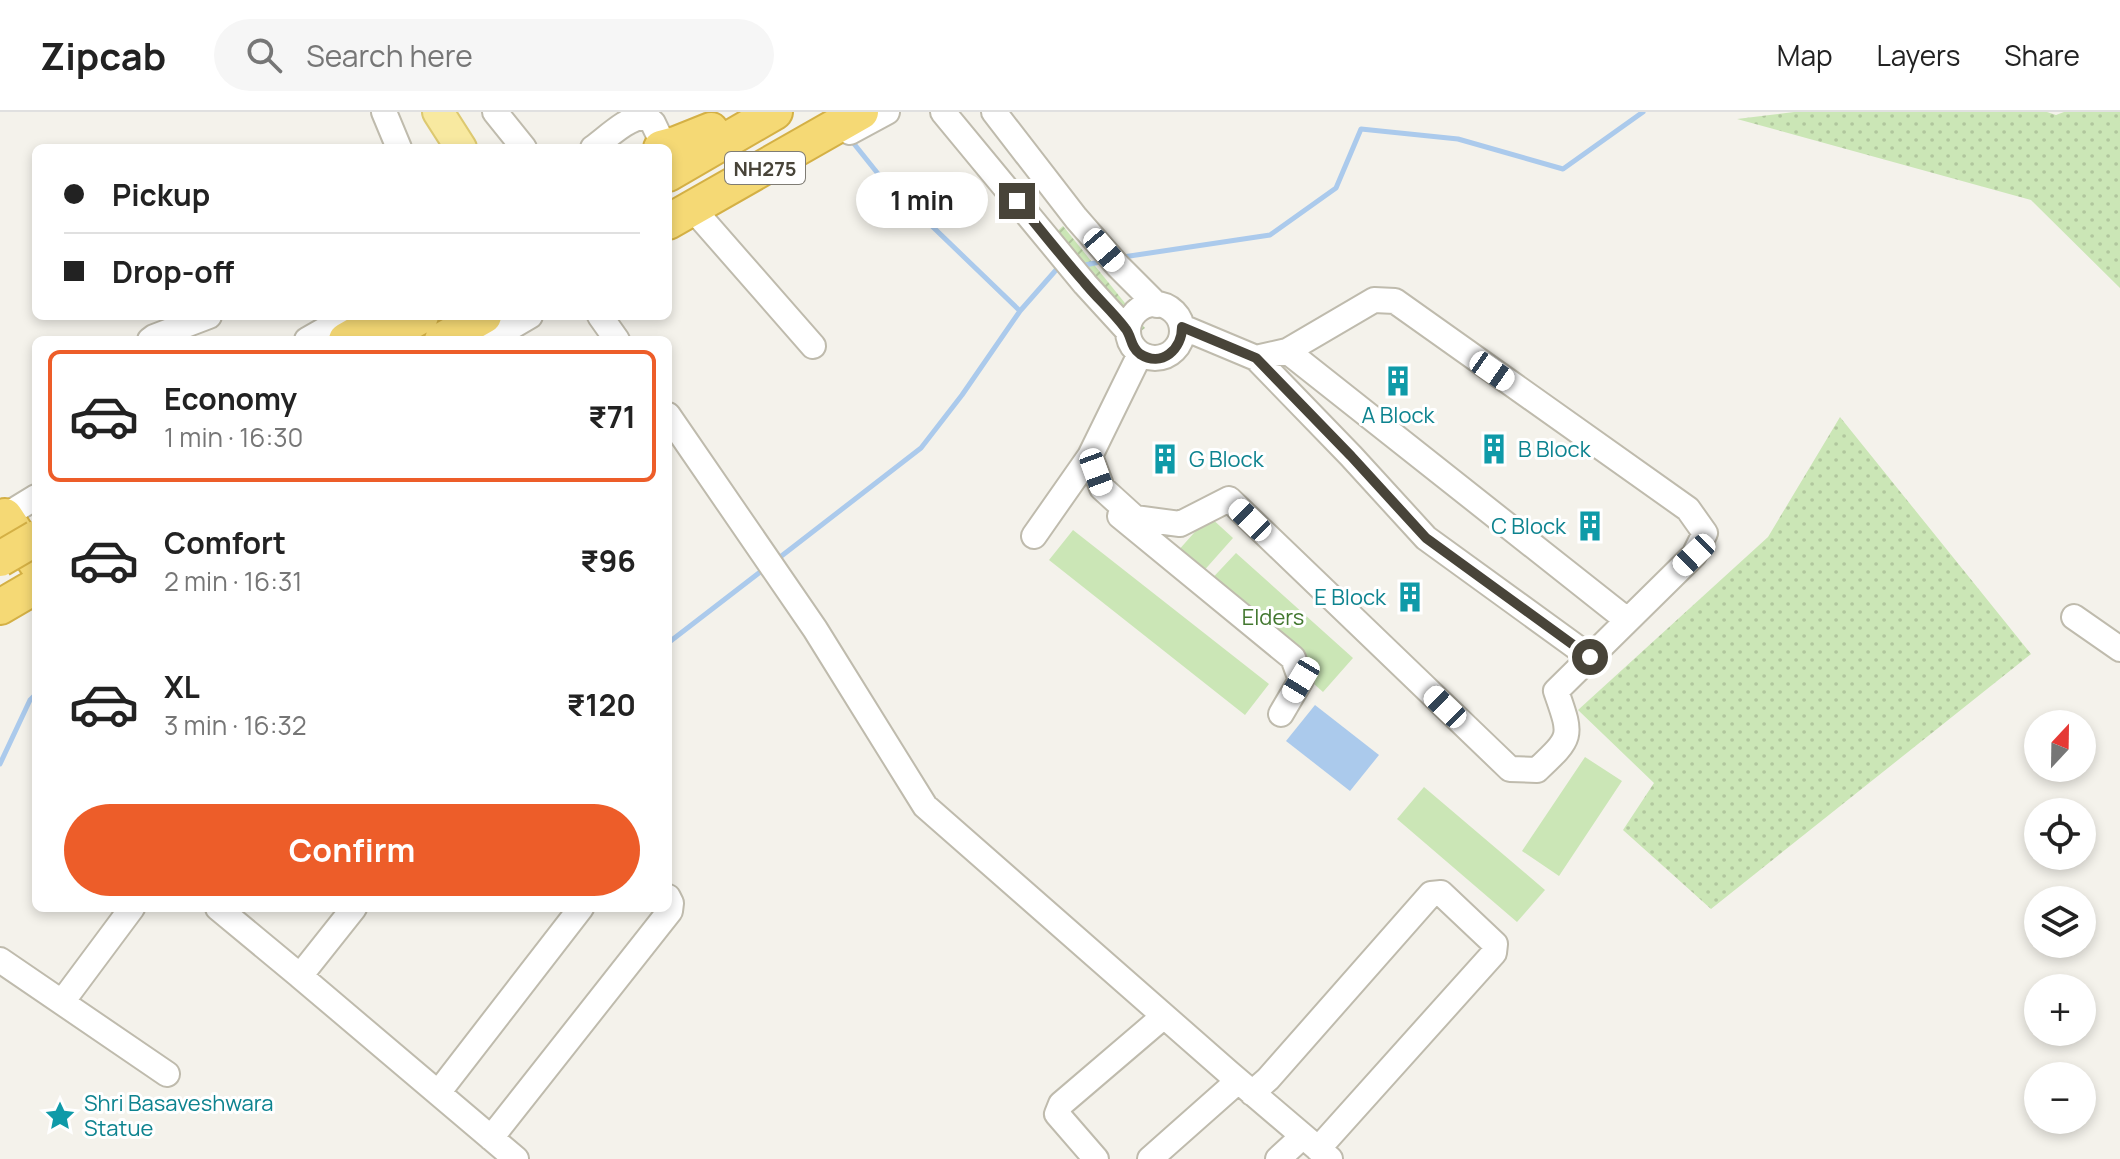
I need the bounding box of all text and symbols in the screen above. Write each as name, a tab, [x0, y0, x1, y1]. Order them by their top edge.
search box	[214, 19, 774, 91]
text: Zipcab	[40, 29, 166, 81]
icon: search	[242, 33, 286, 77]
text: Search here	[306, 35, 473, 76]
text: Map	[1777, 36, 1833, 74]
text: Layers	[1877, 36, 1960, 74]
text: Share	[2004, 36, 2080, 74]
road number: NH275	[725, 152, 805, 184]
callout: 1 min	[857, 173, 989, 229]
text: Pickup	[112, 174, 210, 215]
text: 1 min	[890, 182, 954, 218]
route end	[999, 183, 1035, 219]
car	[1079, 224, 1129, 276]
text: Drop-off	[112, 251, 234, 292]
car	[1465, 347, 1519, 395]
building icon: A Block	[1381, 364, 1415, 398]
text: Economy	[164, 378, 297, 419]
icon: car	[68, 380, 140, 452]
text: ₹71	[588, 396, 636, 437]
place label: A Block	[1361, 400, 1436, 430]
text: 1 min · 16:30	[164, 419, 303, 455]
building icon: B Block	[1477, 432, 1511, 466]
place label: B Block	[1518, 434, 1592, 464]
building icon: G Block	[1148, 442, 1182, 476]
place label: G Block	[1189, 444, 1265, 474]
car	[1077, 445, 1115, 499]
car	[1224, 495, 1276, 545]
building icon: C Block	[1573, 509, 1607, 543]
place label: C Block	[1491, 511, 1567, 541]
text: Comfort	[164, 522, 286, 563]
icon: car	[68, 524, 140, 596]
car	[1668, 530, 1720, 580]
text: ₹96	[580, 540, 636, 581]
text: 2 min · 16:31	[164, 563, 302, 599]
building icon: E Block	[1393, 580, 1427, 614]
place label: E Block	[1314, 582, 1387, 612]
park label: Elders	[1242, 602, 1304, 632]
route start	[1572, 639, 1608, 675]
car	[1278, 653, 1324, 707]
text: XL	[164, 666, 200, 707]
icon: car	[68, 668, 140, 740]
car	[1419, 682, 1471, 732]
text: ₹120	[567, 684, 636, 725]
text: 3 min · 16:32	[164, 707, 307, 743]
north arrow	[2024, 710, 2096, 782]
map controls	[2024, 710, 2096, 1134]
button: locate	[2024, 798, 2096, 870]
button: Confirm	[64, 804, 640, 896]
button: layers	[2024, 886, 2096, 958]
button: +	[2024, 974, 2096, 1046]
button: −	[2024, 1062, 2096, 1134]
place label: Shri Basaveshwara Statue	[84, 1088, 274, 1143]
place icon: Shri Basaveshwara Statue	[43, 1099, 77, 1133]

